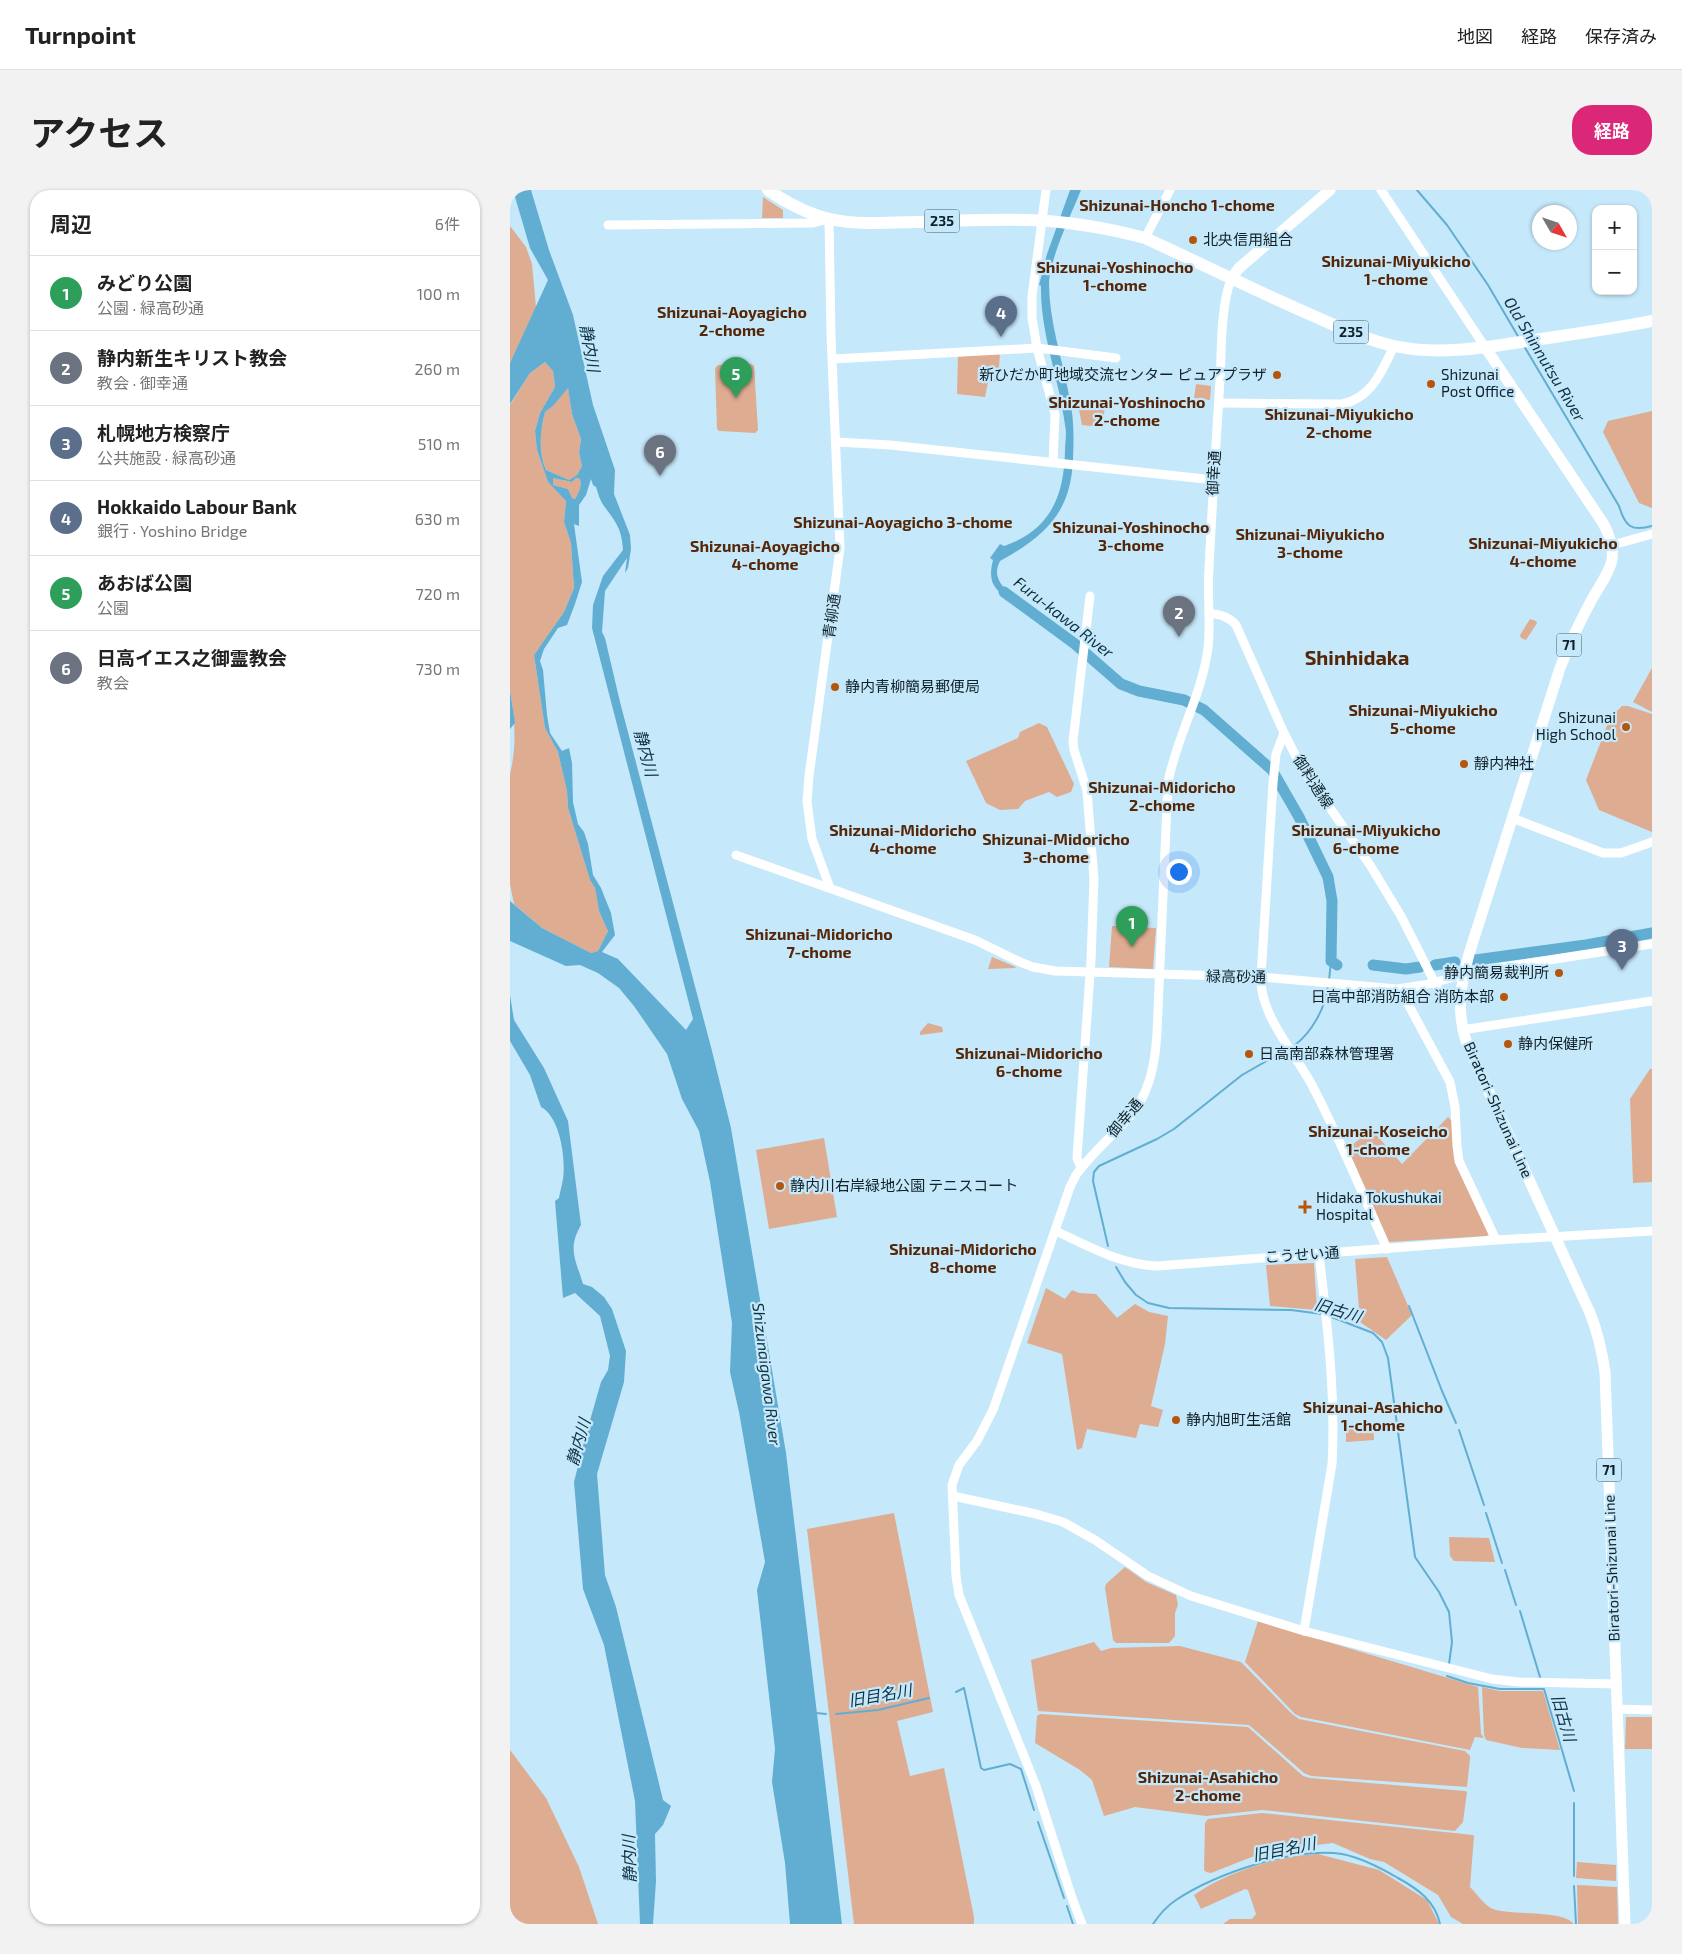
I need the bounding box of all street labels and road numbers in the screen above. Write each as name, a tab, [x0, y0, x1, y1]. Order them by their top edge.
road number: 235	[924, 210, 960, 232]
road number: 235	[1334, 320, 1368, 344]
street label: 御幸通	[1203, 450, 1223, 496]
street label: 青柳通	[819, 592, 843, 639]
road number: 71	[1556, 634, 1582, 656]
street label: 御料通線	[1290, 751, 1338, 812]
street label: 緑高砂通	[1206, 966, 1266, 986]
street label: Biratori-Shizunai Line	[1461, 1039, 1537, 1180]
street label: 御幸通	[1103, 1094, 1146, 1140]
street label: こうせい通	[1264, 1242, 1340, 1266]
road number: 71	[1596, 1458, 1622, 1482]
street label: Biratori-Shizunai Line	[1599, 1494, 1623, 1642]

